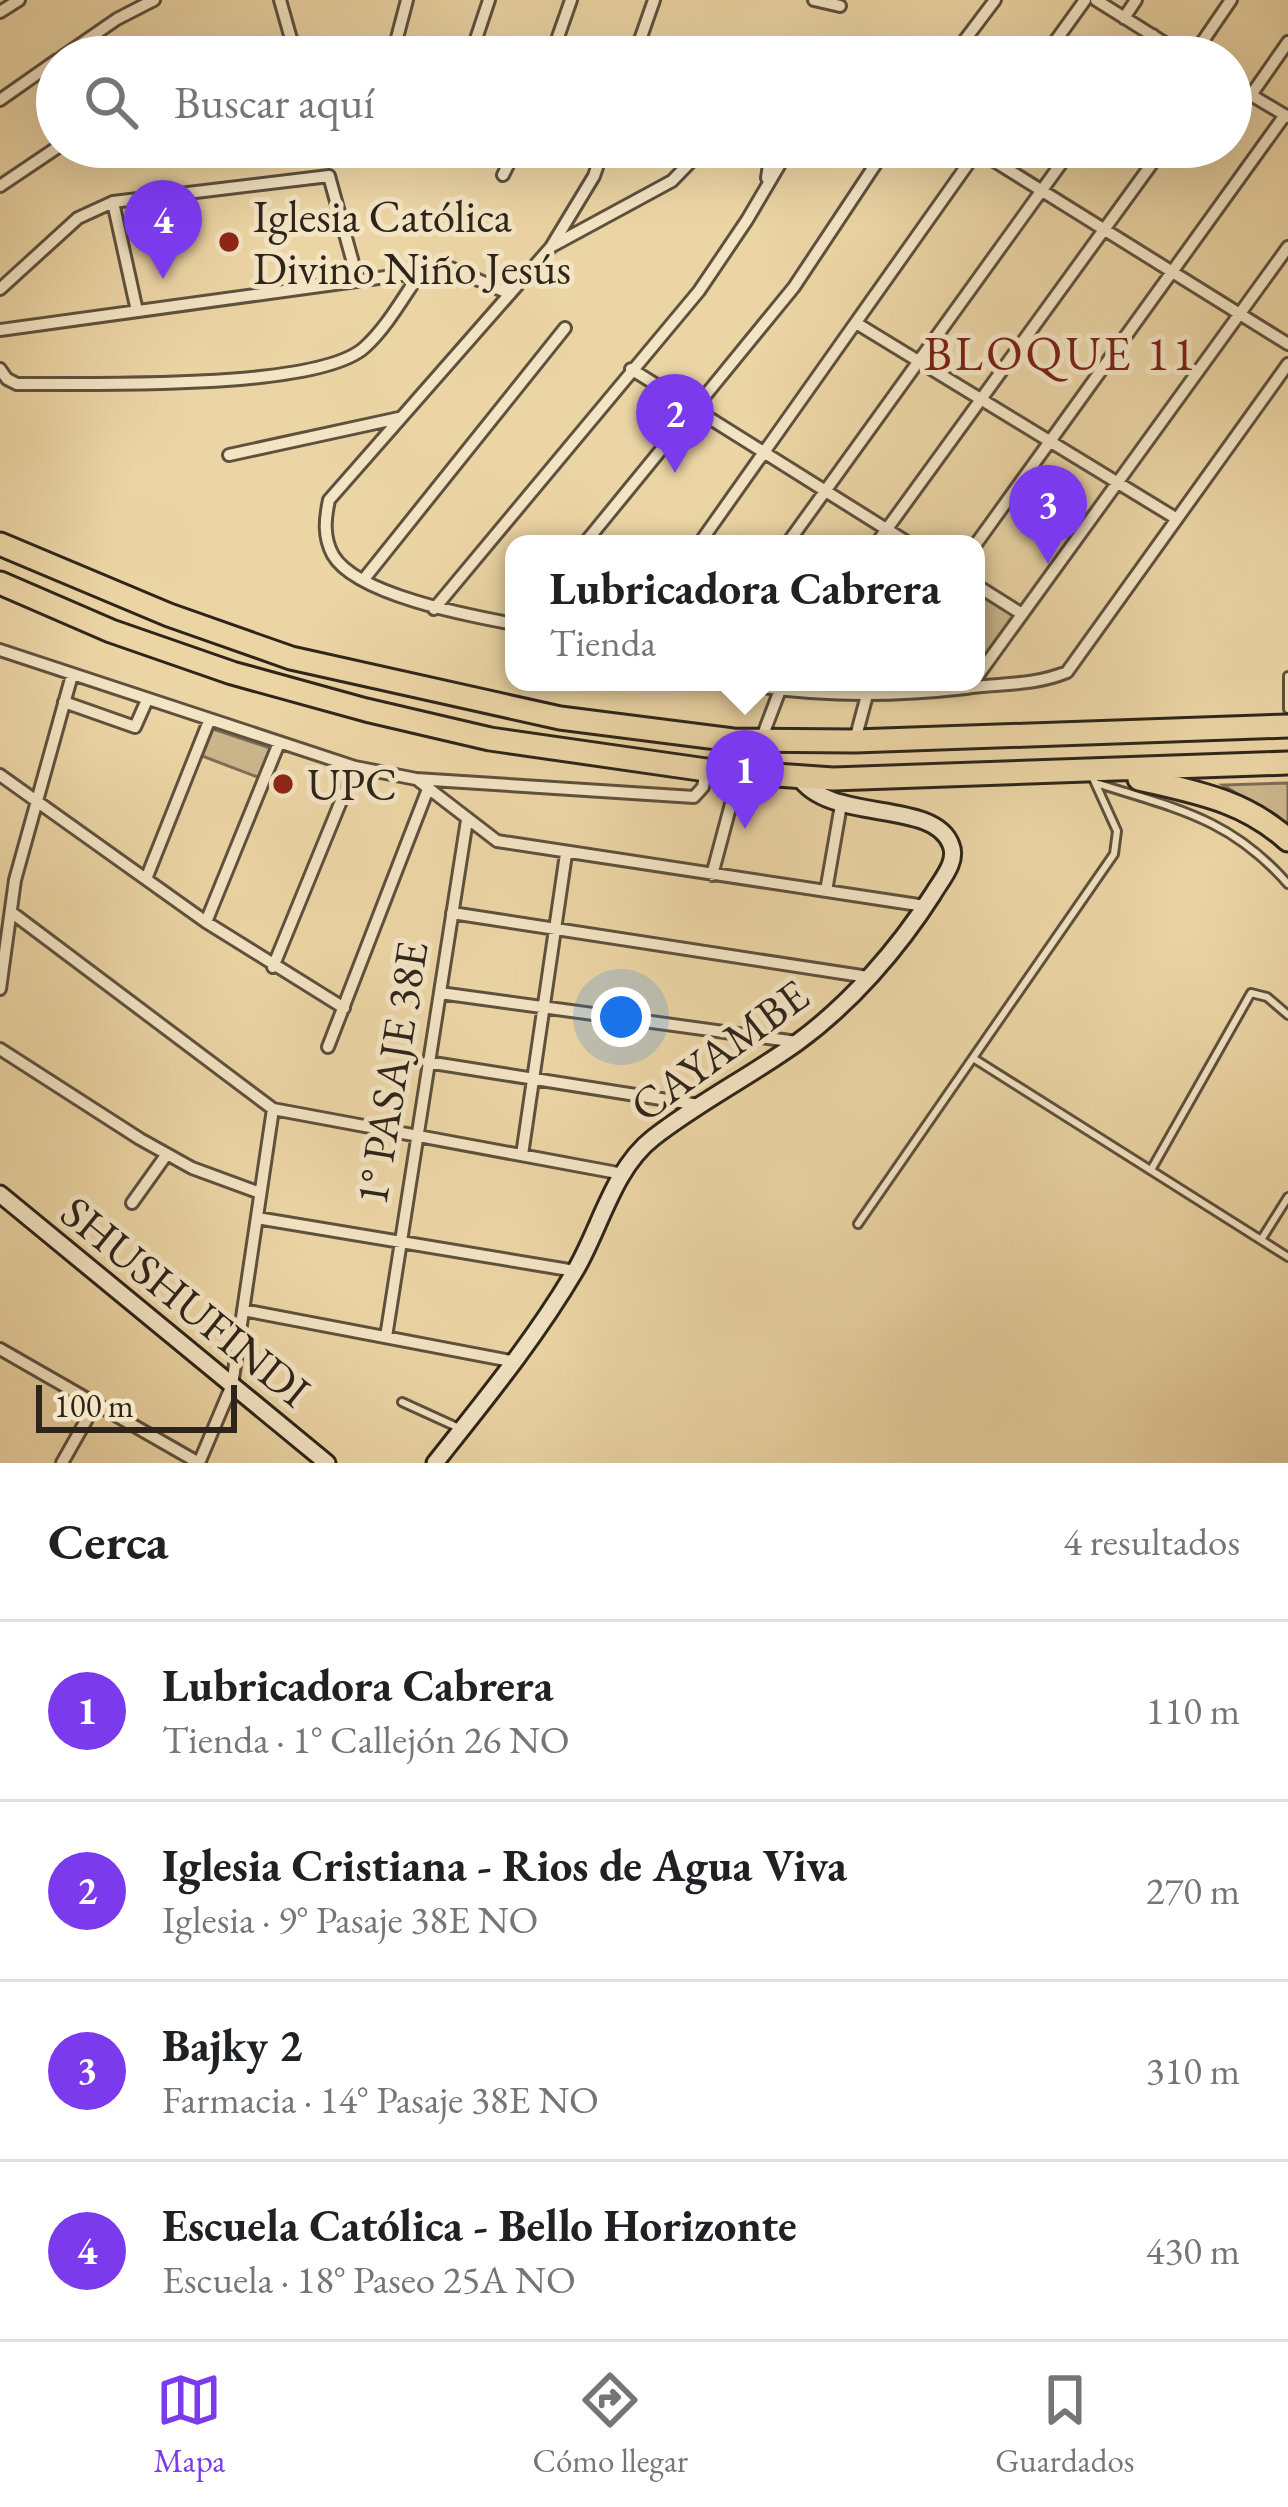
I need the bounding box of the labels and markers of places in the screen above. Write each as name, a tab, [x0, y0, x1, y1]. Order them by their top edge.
pin: 4	[124, 180, 202, 279]
place label: Iglesia Católica Divino Niño Jesús	[253, 187, 571, 297]
marker: Iglesia Católica Divino Niño Jesús	[216, 229, 242, 255]
pin: 2	[636, 374, 714, 473]
pin: 3	[1009, 465, 1087, 564]
pin: 1	[706, 730, 784, 829]
place label: UPC	[307, 755, 397, 813]
marker: UPC	[270, 771, 296, 797]

